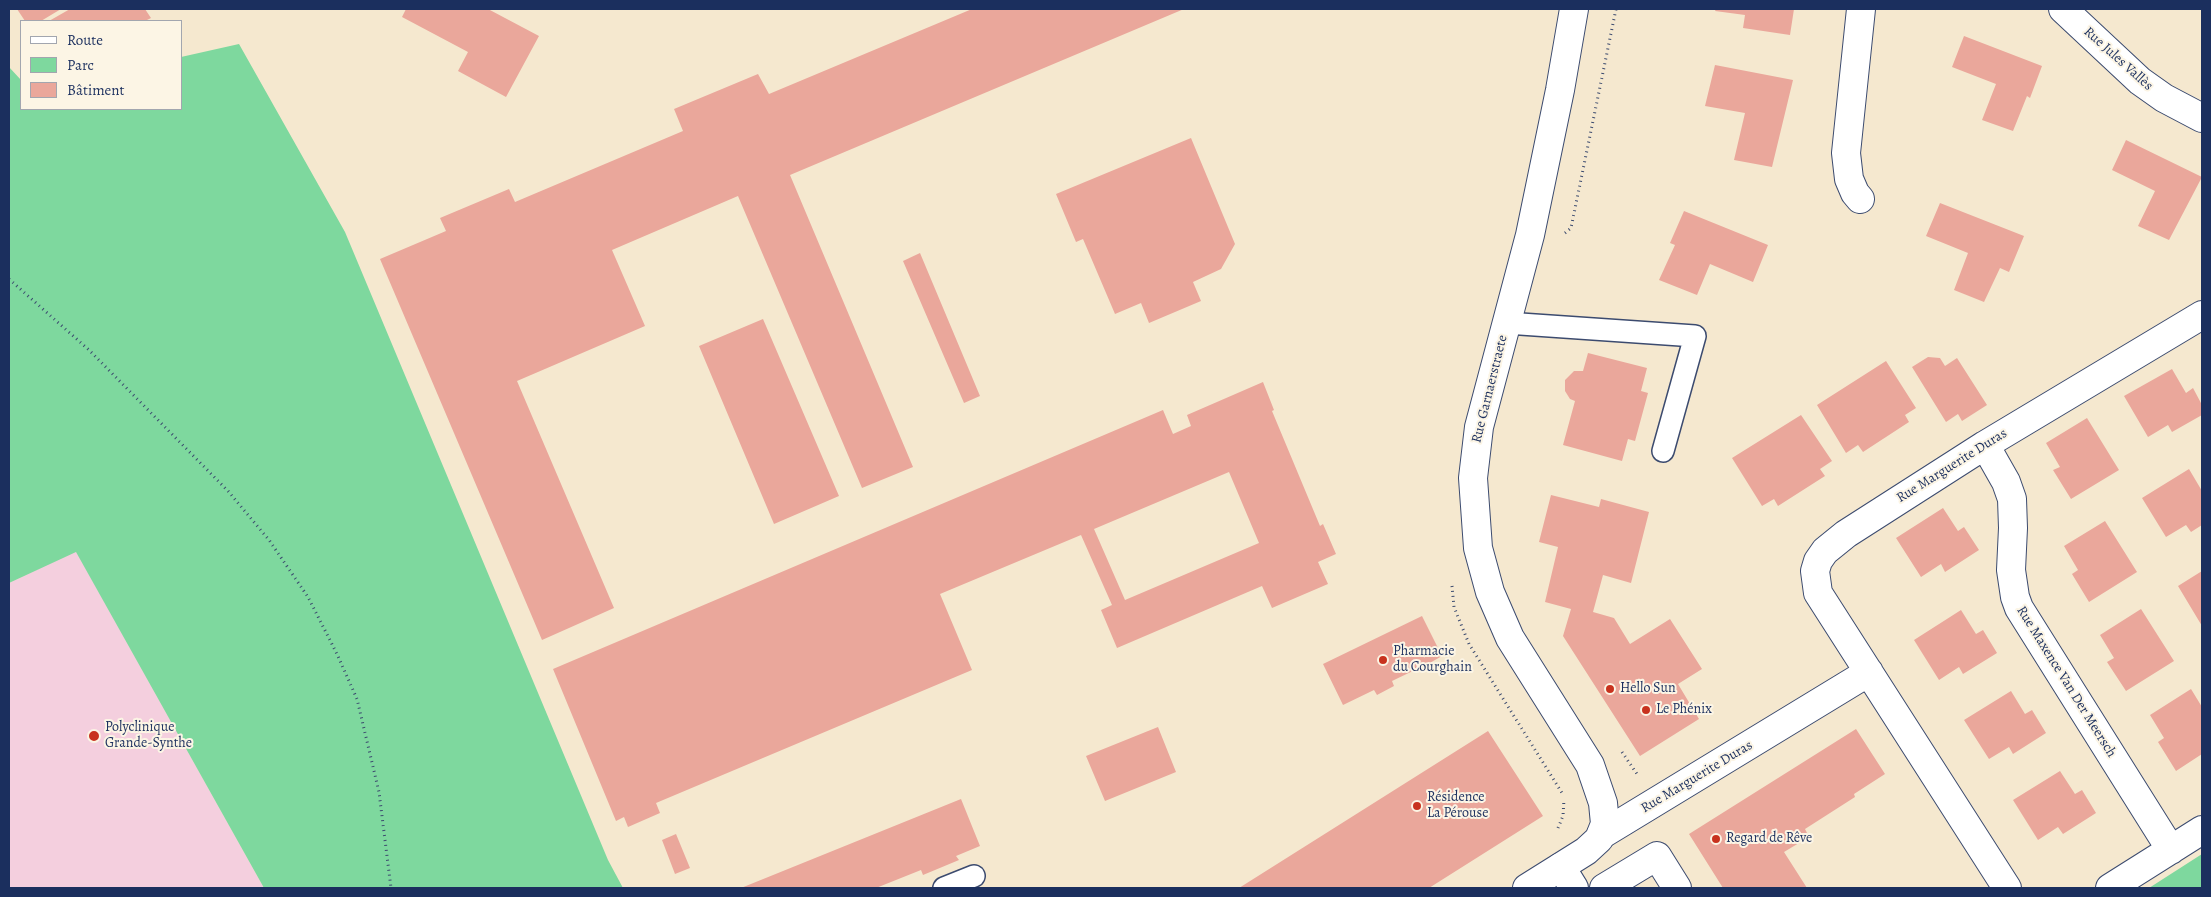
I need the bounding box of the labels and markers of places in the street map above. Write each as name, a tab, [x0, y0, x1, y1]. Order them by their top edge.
place label: Pharmacie du Courghain	[1393, 644, 1472, 676]
marker: Pharmacie du Courghain	[1377, 654, 1389, 666]
place label: Hello Sun	[1620, 681, 1676, 697]
marker: Hello Sun	[1604, 683, 1616, 695]
place label: Le Phénix	[1656, 702, 1712, 718]
marker: Le Phénix	[1640, 704, 1652, 716]
place label: Polyclinique Grande-Synthe	[105, 720, 192, 752]
marker: Polyclinique Grande-Synthe	[87, 729, 101, 743]
place label: Résidence La Pérouse	[1427, 790, 1488, 822]
marker: Résidence La Pérouse	[1411, 800, 1423, 812]
place label: Regard de Rêve	[1726, 831, 1812, 847]
marker: Regard de Rêve	[1710, 833, 1722, 845]

